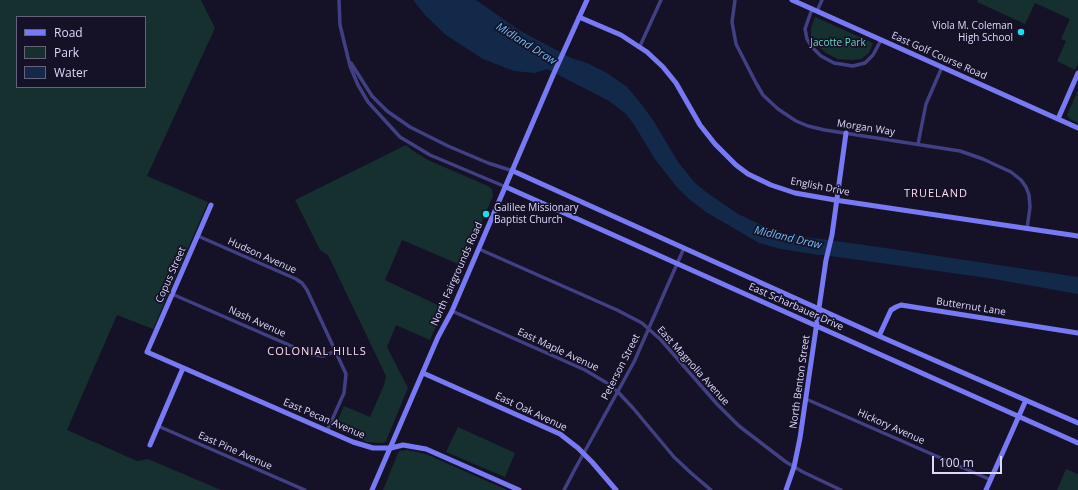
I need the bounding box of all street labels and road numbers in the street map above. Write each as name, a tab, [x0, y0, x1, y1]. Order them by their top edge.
street label: East Golf Course Road	[889, 30, 989, 82]
street label: Morgan Way	[836, 117, 896, 139]
street label: English Drive	[789, 175, 851, 199]
street label: North Fairgrounds Road	[429, 220, 485, 328]
street label: Hudson Avenue	[226, 235, 298, 277]
street label: Copus Street	[153, 245, 189, 305]
street label: East Scharbauer Drive	[747, 281, 845, 333]
street label: Butternut Lane	[935, 296, 1007, 318]
street label: Nash Avenue	[227, 304, 287, 340]
street label: East Magnolia Avenue	[654, 324, 732, 408]
street label: East Maple Avenue	[515, 326, 601, 374]
street label: Peterson Street	[599, 332, 643, 402]
street label: North Benton Street	[787, 334, 813, 430]
street label: East Oak Avenue	[493, 390, 569, 434]
street label: East Pecan Avenue	[281, 396, 367, 442]
street label: Hickory Avenue	[855, 407, 927, 447]
street label: East Pine Avenue	[196, 429, 274, 473]

